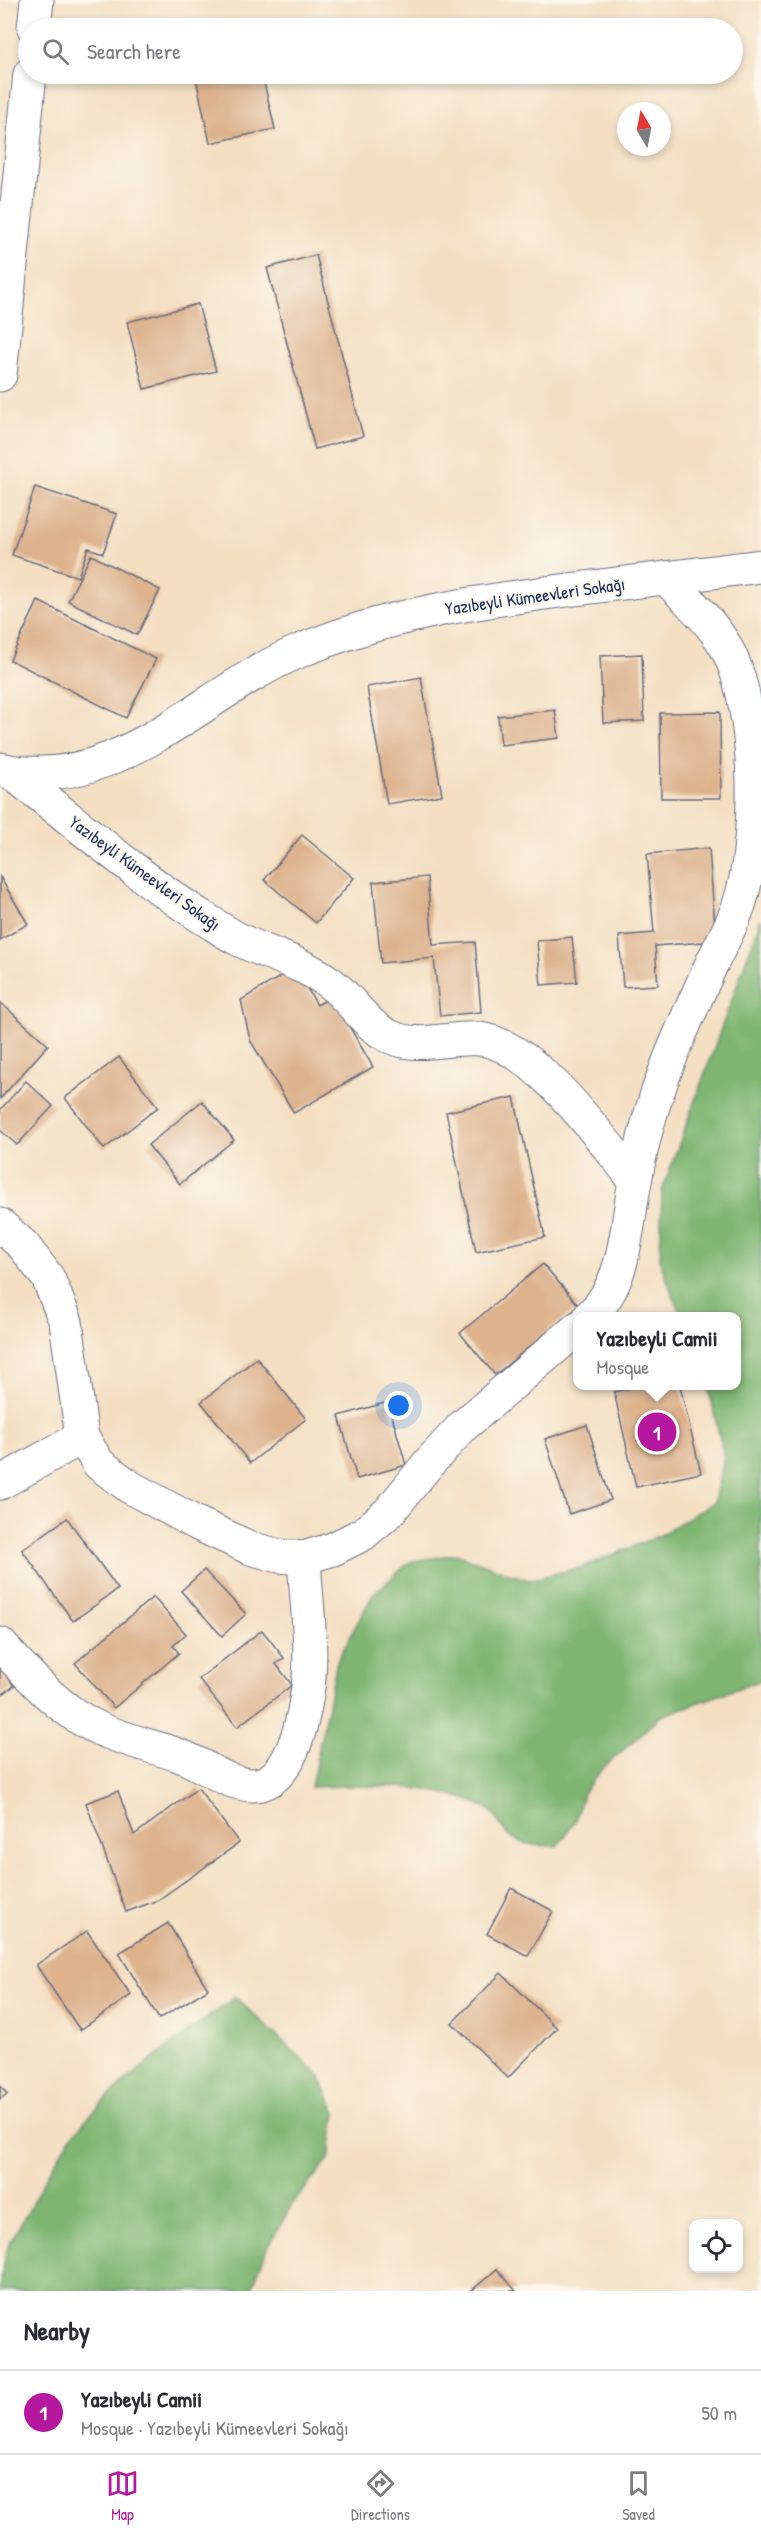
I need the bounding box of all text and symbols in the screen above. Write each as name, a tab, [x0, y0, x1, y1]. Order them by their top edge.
search box	[18, 18, 743, 84]
icon: search	[39, 35, 72, 68]
text: Search here	[87, 36, 181, 66]
north arrow	[617, 102, 671, 156]
street label: Yazıbeyli Kümeevleri Sokağı	[443, 571, 627, 621]
street label: Yazıbeyli Kümeevleri Sokağı	[64, 810, 226, 936]
popup	[573, 1312, 741, 1390]
text: Yazıbeyli Camii	[596, 1323, 718, 1353]
text: Mosque	[596, 1353, 649, 1380]
your location	[384, 1391, 413, 1420]
pin: 1	[638, 1410, 676, 1454]
map controls	[689, 2219, 743, 2273]
button: locate	[689, 2219, 743, 2273]
text: Nearby	[24, 2313, 90, 2348]
text: Yazıbeyli Camii	[81, 2384, 202, 2414]
text: 1	[40, 2399, 47, 2426]
text: 50 m	[701, 2399, 737, 2426]
text: Mosque · Yazıbeyli Kümeevleri Sokağı	[81, 2414, 349, 2441]
tab: Map	[106, 2467, 139, 2525]
tab: Directions	[351, 2467, 410, 2525]
tab: Saved	[622, 2467, 655, 2525]

